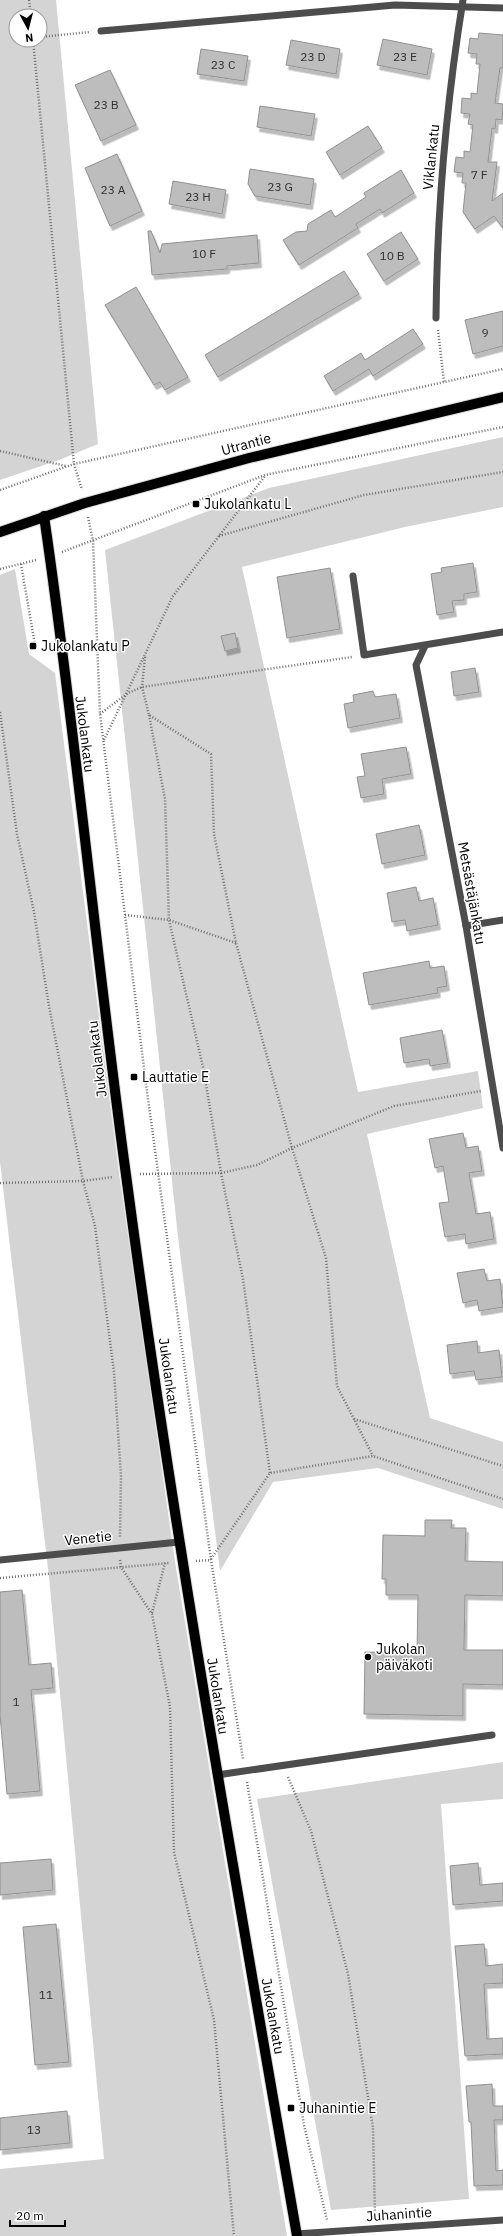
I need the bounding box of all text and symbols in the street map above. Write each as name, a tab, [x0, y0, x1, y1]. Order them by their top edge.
north arrow	[8, 8, 48, 48]
text: N	[24, 30, 34, 45]
house number: 23 D	[300, 49, 326, 64]
house number: 23 E	[393, 49, 417, 64]
house number: 23 C	[211, 57, 236, 72]
house number: 23 B	[93, 97, 119, 112]
street label: Viklankatu	[419, 123, 443, 191]
house number: 7 F	[471, 167, 488, 182]
house number: 23 G	[267, 179, 293, 194]
house number: 23 A	[101, 182, 126, 197]
house number: 23 H	[185, 189, 211, 204]
house number: 10 F	[192, 246, 216, 261]
house number: 10 B	[379, 248, 405, 263]
house number: 9	[481, 325, 489, 340]
street label: Utrantie	[219, 429, 273, 459]
place label: Jukolankatu L	[204, 495, 291, 513]
marker: Jukolankatu L	[191, 499, 201, 509]
place label: Jukolankatu P	[41, 637, 130, 655]
marker: Jukolankatu P	[28, 641, 38, 651]
street label: Jukolankatu	[71, 695, 99, 773]
street label: Metsästäjänkatu	[454, 840, 490, 946]
street label: Jukolankatu	[83, 1020, 111, 1098]
place label: Lauttatie E	[142, 1068, 209, 1086]
marker: Lauttatie E	[129, 1072, 139, 1082]
street label: Jukolankatu	[155, 1337, 183, 1415]
street label: Venetie	[63, 1527, 113, 1549]
place label: Jukolan päiväkoti	[376, 1640, 433, 1674]
marker: Jukolan päiväkoti	[363, 1652, 373, 1662]
street label: Jukolankatu	[203, 1657, 233, 1735]
house number: 1	[12, 1694, 20, 1709]
street label: Jukolankatu	[257, 1977, 289, 2055]
house number: 11	[39, 1987, 53, 2002]
place label: Juhanintie E	[299, 2099, 377, 2117]
marker: Juhanintie E	[286, 2103, 296, 2113]
house number: 13	[27, 2122, 41, 2137]
scale bar	[10, 2202, 65, 2228]
street label: Juhanintie	[365, 2203, 433, 2225]
text: 20 m	[16, 2208, 44, 2223]

